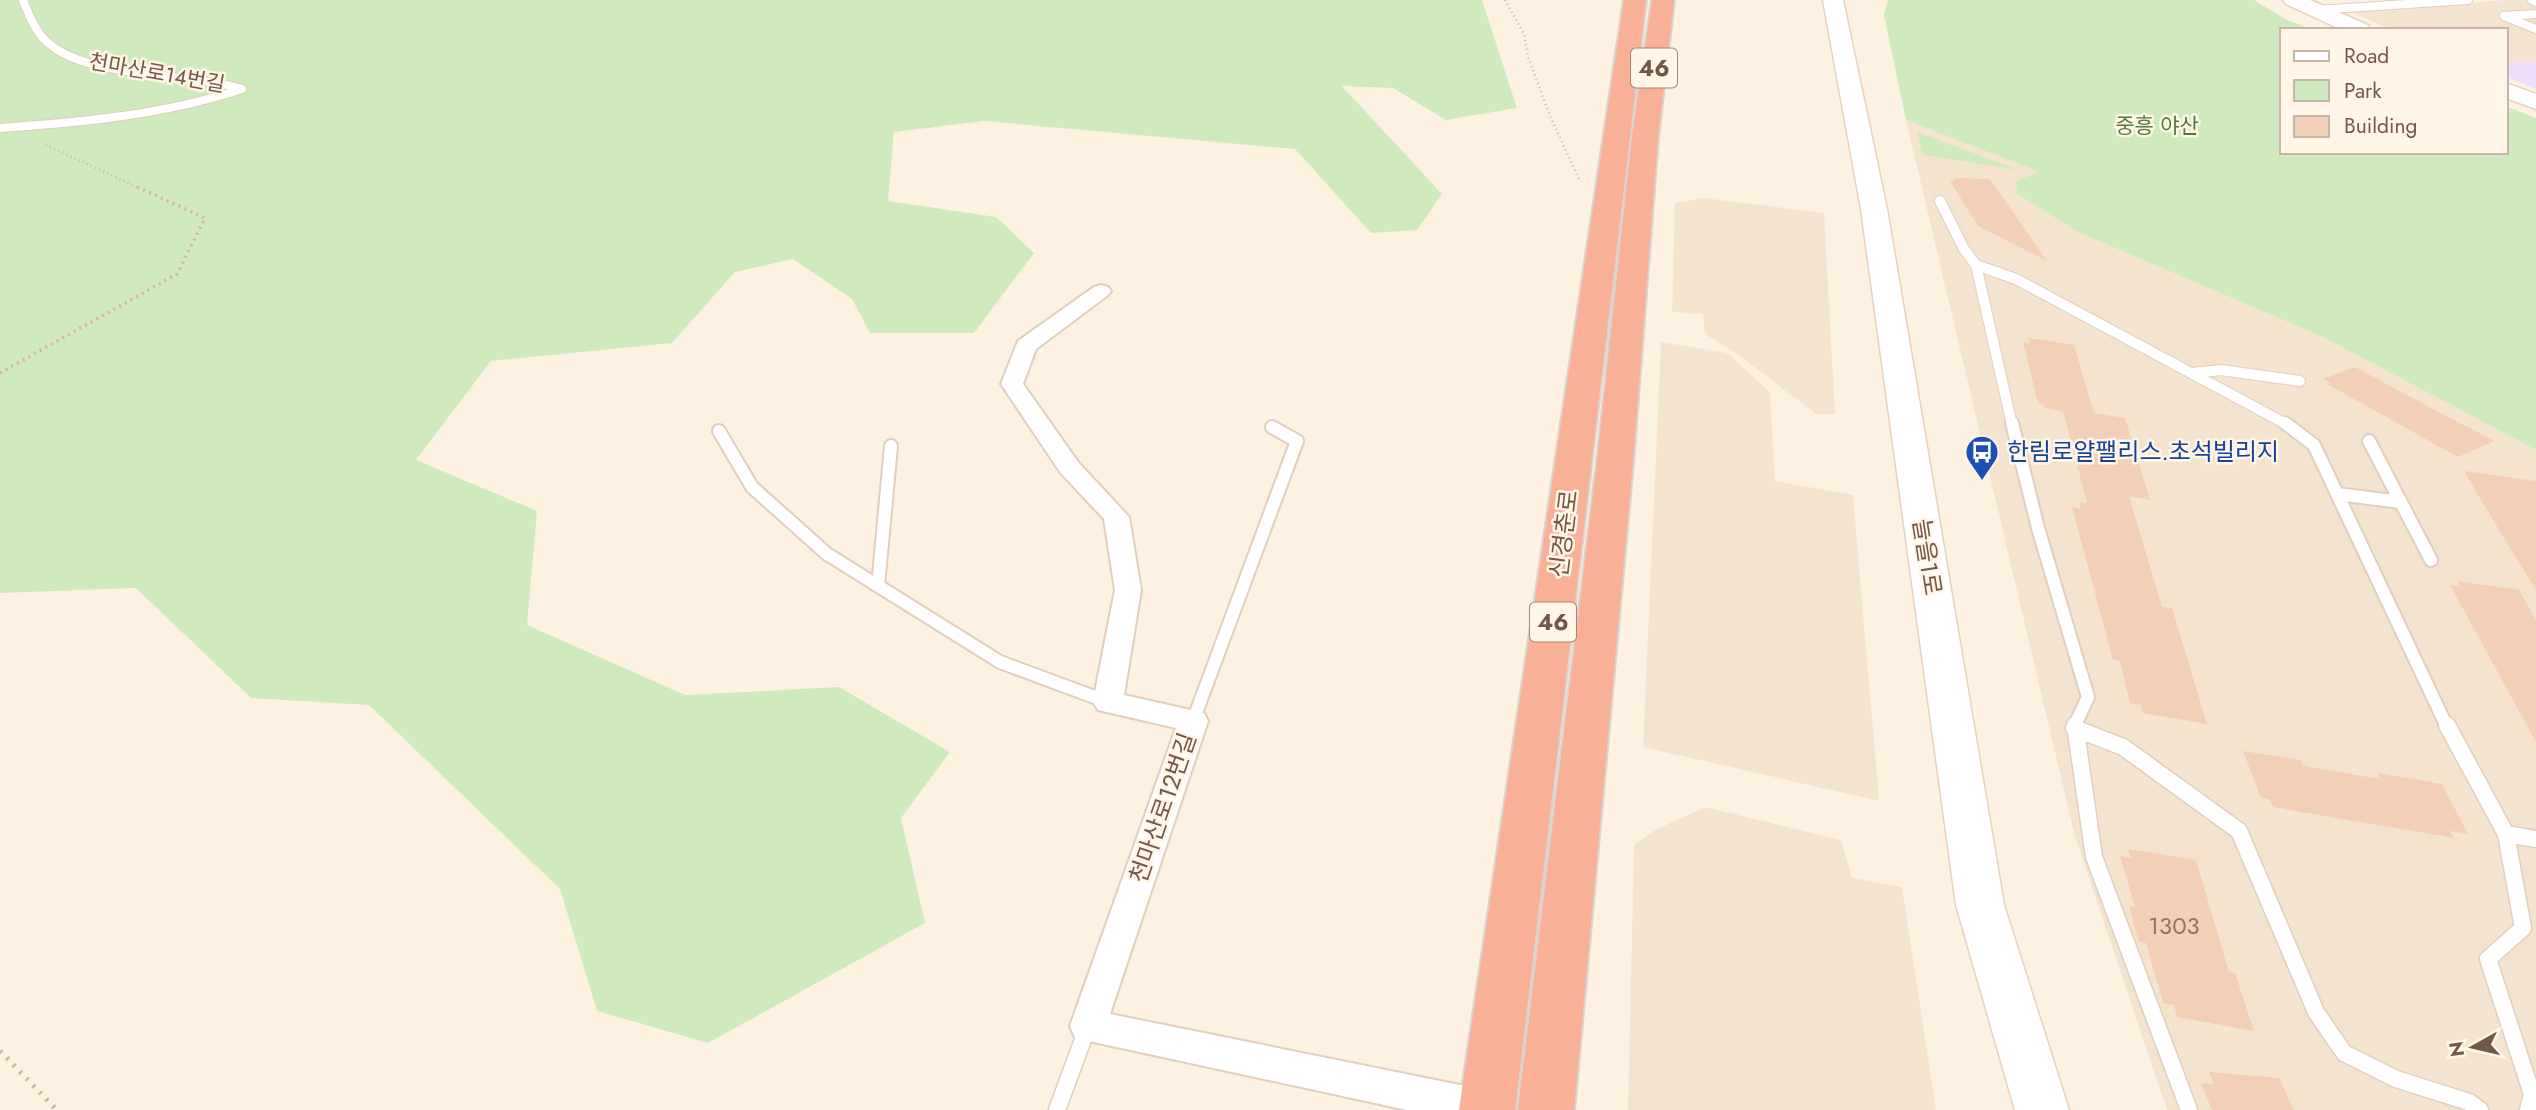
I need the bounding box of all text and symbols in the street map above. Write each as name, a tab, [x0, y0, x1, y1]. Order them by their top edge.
legend	[2280, 28, 2508, 154]
text: Road	[2344, 41, 2389, 71]
street label: 천마산로14번길	[87, 46, 227, 100]
road number: 46	[1631, 48, 1677, 88]
text: Park	[2344, 76, 2382, 106]
park label: 중흥 야산	[2115, 111, 2199, 141]
text: Building	[2344, 111, 2417, 141]
bus stop icon: 한림로얄팰리스.초석빌리지	[1963, 433, 2001, 482]
place label: 한림로얄팰리스.초석빌리지	[2007, 434, 2279, 469]
street label: 신경춘로	[1541, 488, 1586, 580]
street label: 늘을1로	[1904, 516, 1951, 598]
road number: 46	[1530, 602, 1576, 642]
street label: 천마산로12번길	[1120, 728, 1205, 888]
house number: 1303	[2148, 908, 2200, 943]
north arrow	[2438, 1012, 2508, 1082]
text: N	[2442, 1040, 2471, 1059]

